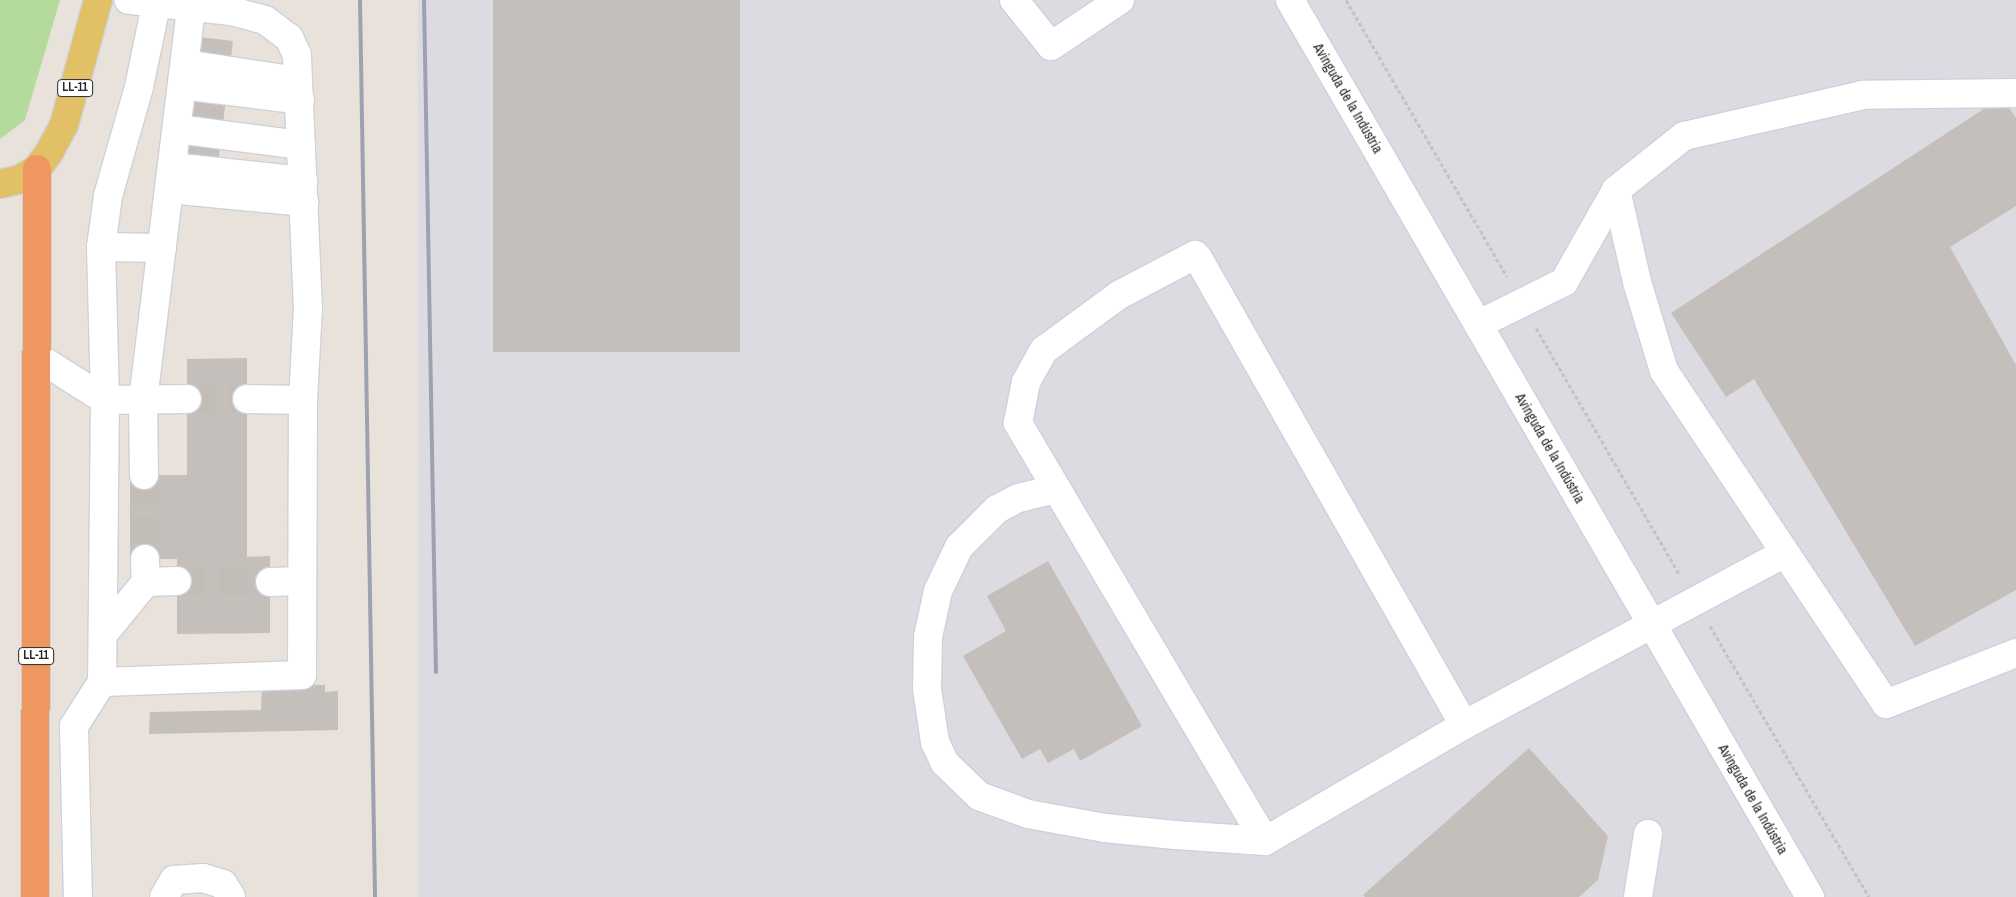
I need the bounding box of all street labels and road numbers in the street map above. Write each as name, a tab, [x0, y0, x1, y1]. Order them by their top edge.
street label: Avinguda de la Indústria	[1310, 40, 1386, 156]
road number: LL-11	[56, 78, 94, 98]
street label: Avinguda de la Indústria	[1512, 390, 1588, 506]
road number: LL-11	[17, 646, 55, 666]
street label: Avinguda de la Indústria	[1715, 741, 1791, 857]

